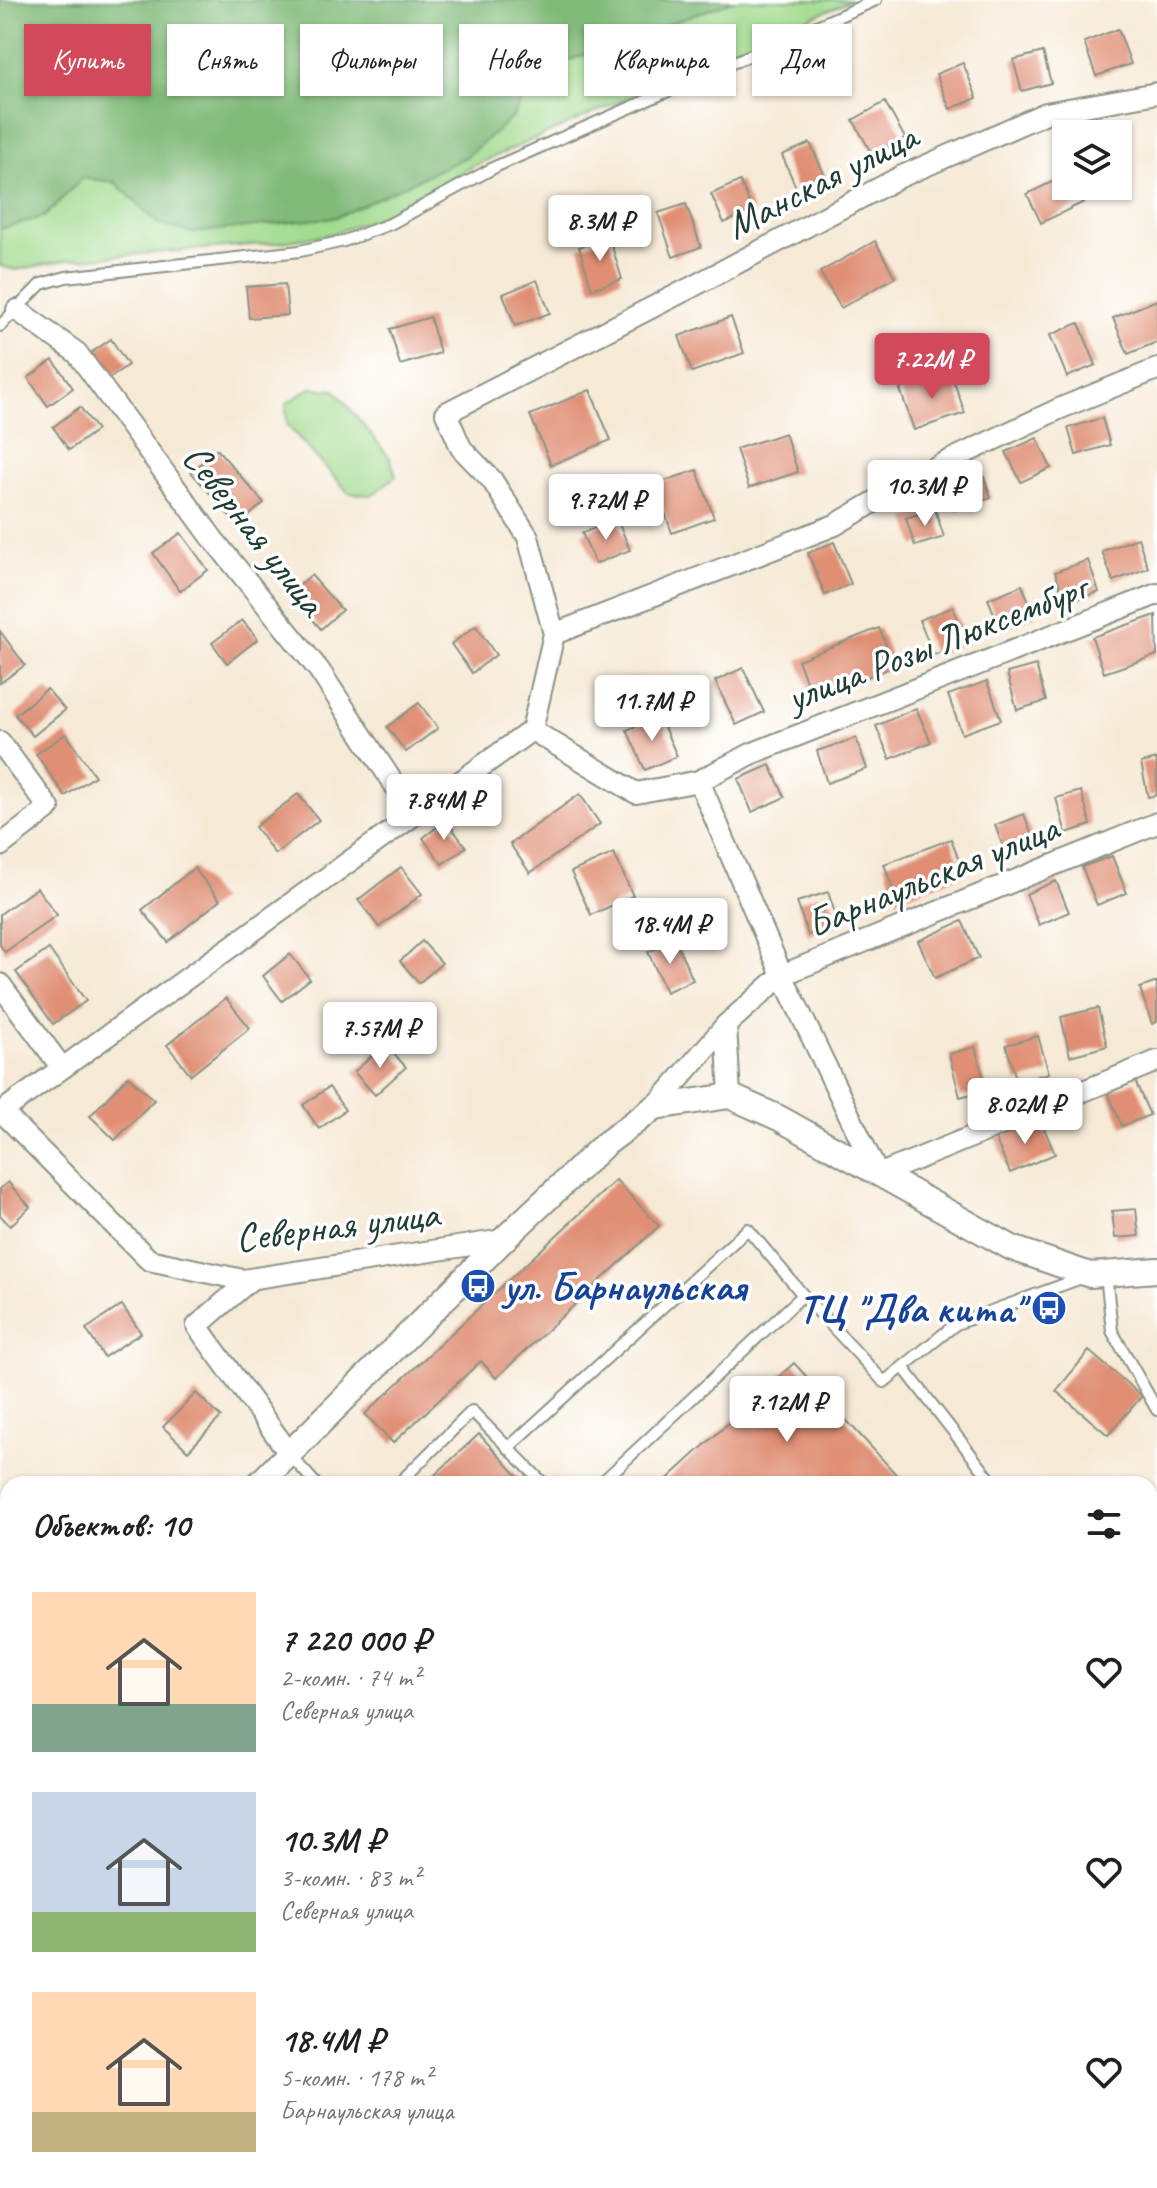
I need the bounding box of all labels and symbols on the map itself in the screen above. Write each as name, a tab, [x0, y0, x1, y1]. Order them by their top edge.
street label: Манская улица	[718, 110, 929, 250]
pin: 8.3M ₽	[535, 195, 665, 263]
pin: 7.22M ₽	[858, 333, 1006, 401]
street label: Северная улица	[172, 434, 338, 628]
pin: 10.3M ₽	[851, 460, 999, 528]
pin: 9.72M ₽	[532, 474, 680, 542]
street label: улица Розы Люксембург	[778, 561, 1098, 724]
pin: 11.7M ₽	[578, 675, 726, 743]
pin: 7.84M ₽	[370, 774, 518, 842]
street label: Барнаульская улица	[799, 802, 1068, 949]
pin: 18.4M ₽	[596, 898, 744, 966]
pin: 7.57M ₽	[306, 1002, 454, 1070]
pin: 8.02M ₽	[951, 1078, 1099, 1146]
street label: Северная улица	[233, 1188, 444, 1263]
place label: ул. Барнаульская	[501, 1262, 749, 1312]
bus stop icon: ул. Барнаульская	[459, 1267, 497, 1305]
place label: ТЦ "Два кита"	[799, 1284, 1032, 1334]
bus stop icon: ТЦ "Два кита"	[1030, 1289, 1068, 1327]
pin: 7.12M ₽	[713, 1376, 861, 1444]

